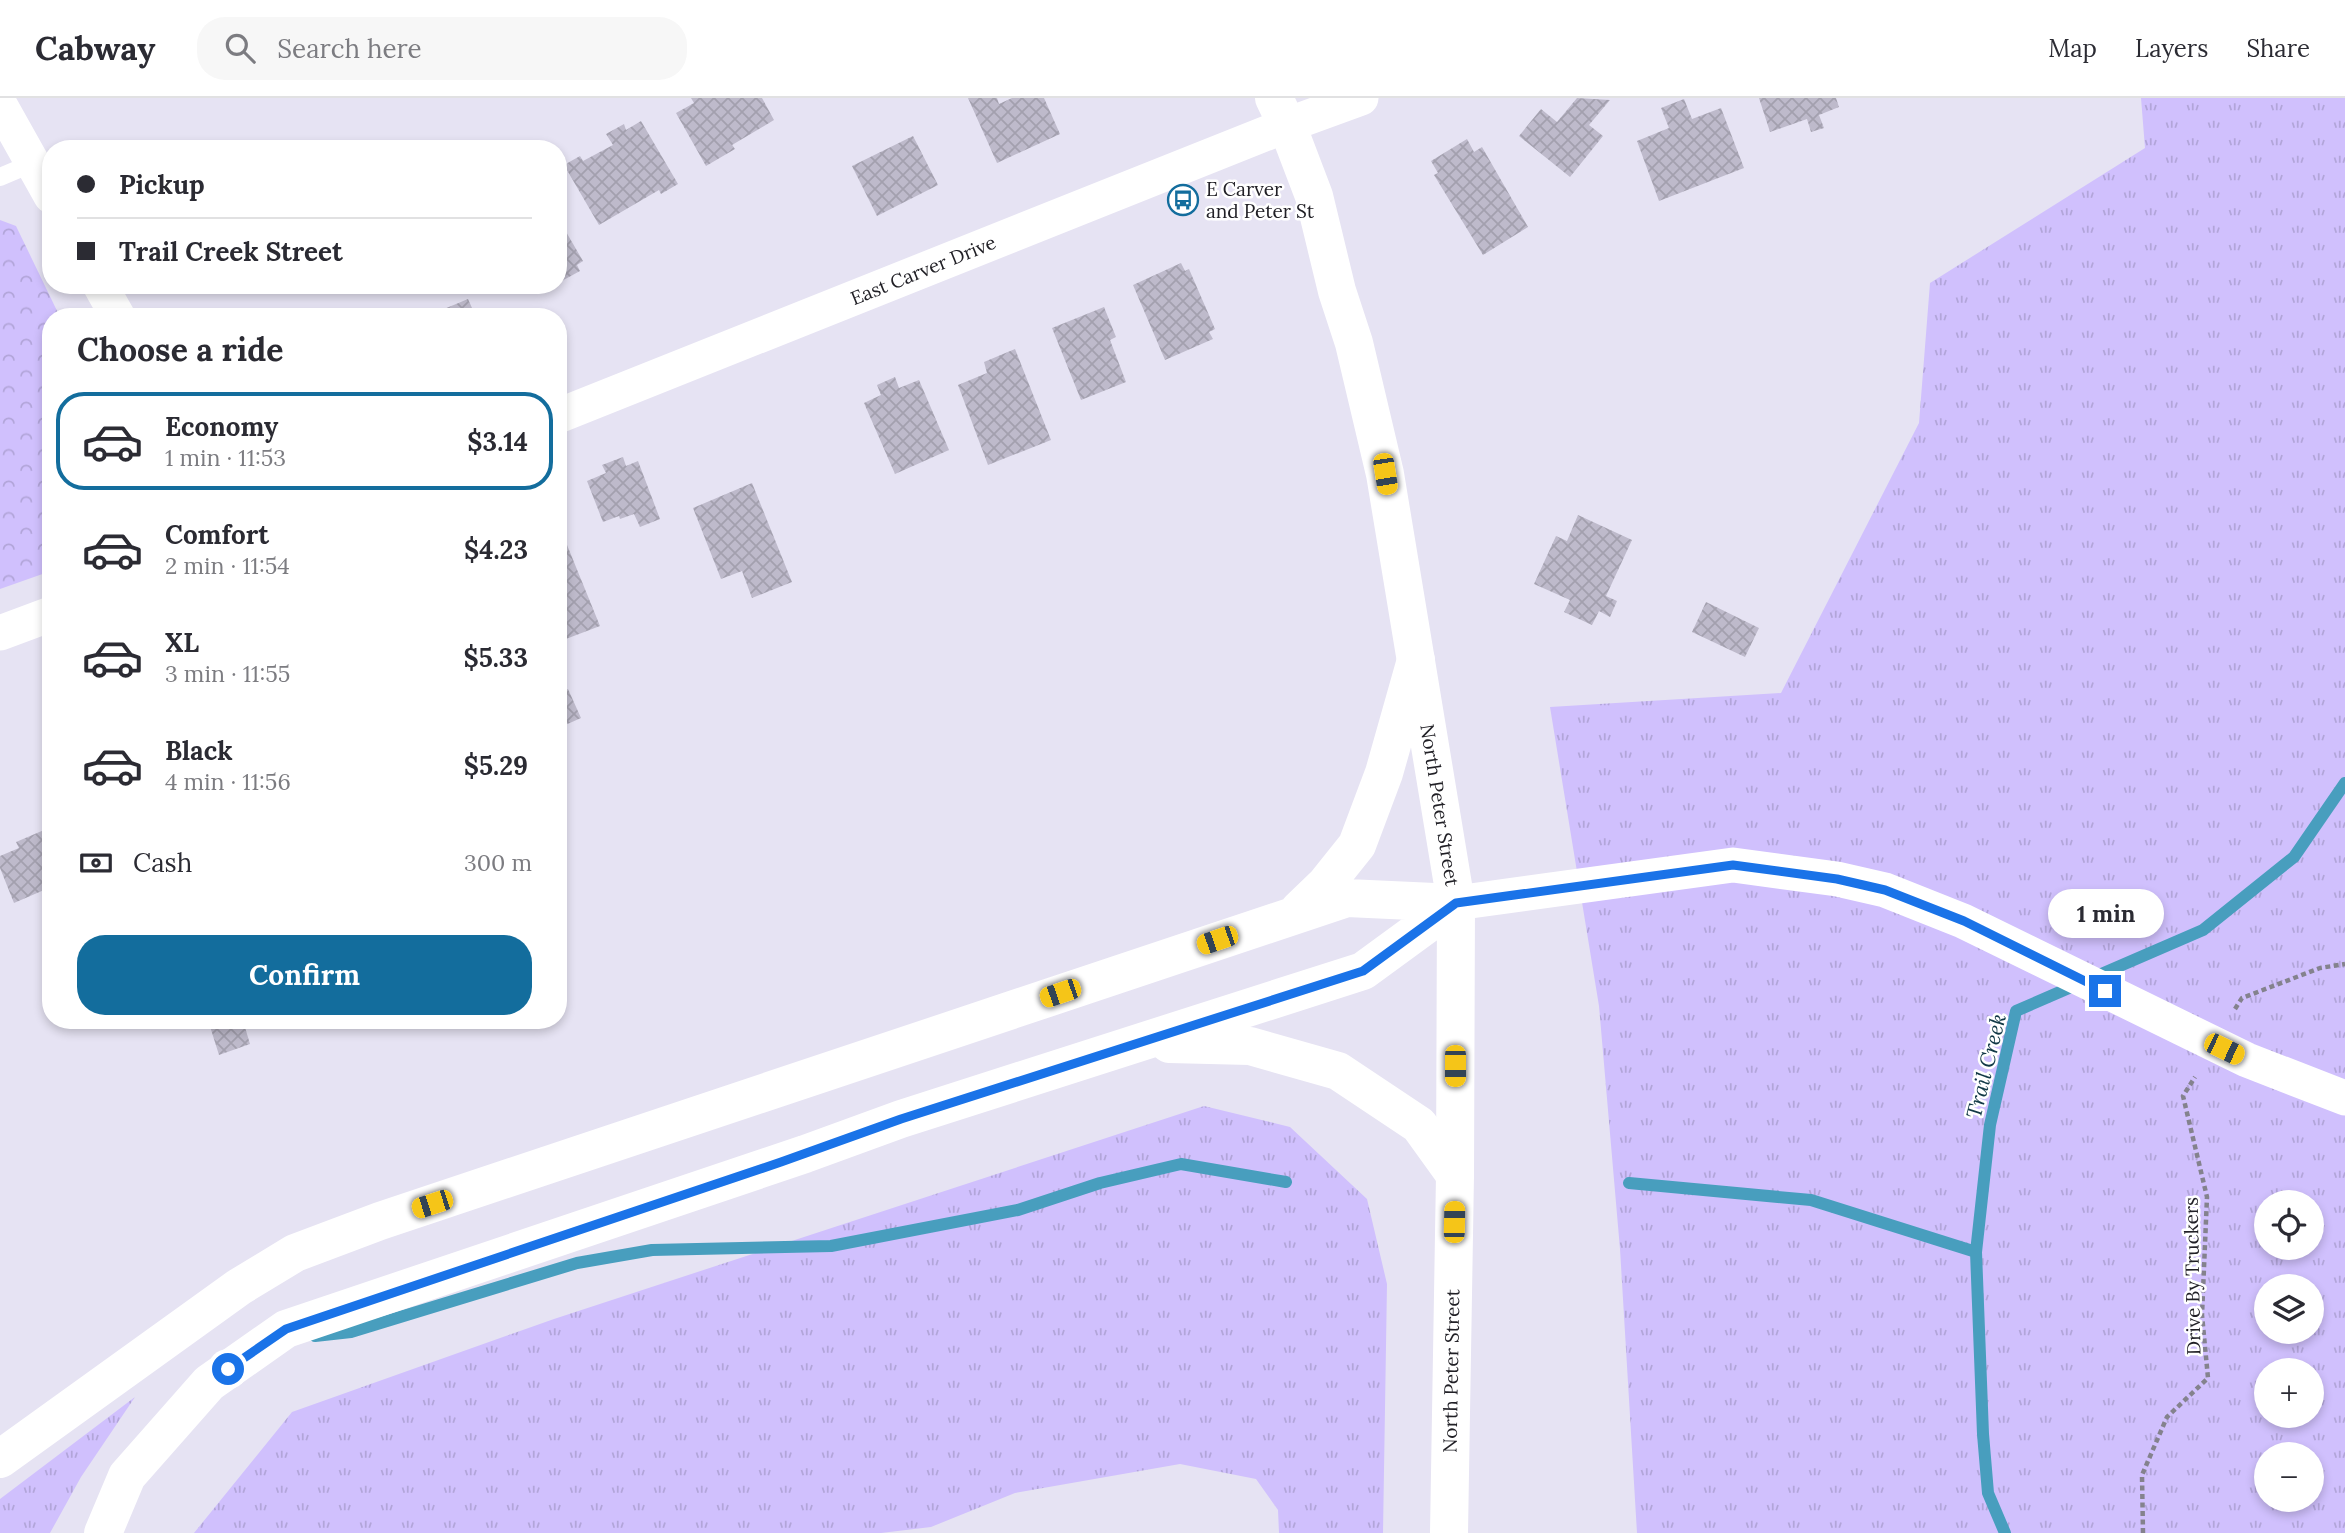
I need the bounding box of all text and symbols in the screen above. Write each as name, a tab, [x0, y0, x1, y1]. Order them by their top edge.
search box	[197, 17, 687, 80]
text: Cabway	[35, 27, 155, 69]
icon: search	[221, 29, 259, 67]
text: Search here	[277, 32, 422, 65]
text: Map	[2048, 33, 2097, 64]
text: Layers	[2135, 33, 2208, 64]
text: Share	[2246, 33, 2310, 64]
text: Pickup	[119, 168, 205, 201]
place label: E Carver and Peter St	[1206, 177, 1315, 223]
bus stop icon: E Carver and Peter St	[1166, 183, 1200, 217]
street label: East Carver Drive	[847, 230, 999, 310]
text: Trail Creek Street	[119, 235, 343, 268]
text: Choose a ride	[77, 329, 284, 370]
icon: car	[81, 410, 144, 473]
text: Economy	[165, 410, 278, 443]
text: $3.14	[467, 425, 528, 458]
text: 1 min · 11:53	[165, 443, 286, 472]
car	[1372, 452, 1399, 496]
icon: car	[81, 518, 144, 581]
text: Comfort	[165, 518, 269, 551]
text: $4.23	[464, 533, 528, 566]
text: 2 min · 11:54	[165, 551, 290, 580]
icon: car	[81, 626, 144, 689]
text: XL	[165, 626, 199, 659]
text: $5.33	[463, 641, 528, 674]
text: 3 min · 11:55	[165, 659, 290, 688]
street label: North Peter Street	[1415, 722, 1465, 888]
icon: car	[81, 734, 144, 797]
text: Black	[165, 734, 233, 767]
text: $5.29	[464, 749, 528, 782]
text: 4 min · 11:56	[165, 767, 291, 796]
icon: cash	[77, 844, 115, 882]
text: Cash	[133, 846, 192, 879]
text: 300 m	[464, 848, 532, 877]
callout: 1 min	[2047, 890, 2163, 938]
text: 1 min	[2077, 899, 2135, 928]
car	[1194, 923, 1241, 957]
button: Confirm	[77, 935, 532, 1015]
route end	[2089, 975, 2121, 1007]
car	[1037, 976, 1084, 1010]
water label: Trail Creek	[1960, 1011, 2012, 1121]
car	[2201, 1030, 2248, 1068]
car	[1445, 1045, 1466, 1087]
car	[409, 1188, 456, 1220]
map controls	[2254, 1190, 2324, 1512]
button: locate	[2254, 1190, 2324, 1260]
street label: Drive By Truckers	[2179, 1197, 2205, 1355]
car	[1444, 1201, 1465, 1243]
button: layers	[2254, 1274, 2324, 1344]
street label: North Peter Street	[1438, 1288, 1464, 1453]
route start	[212, 1353, 244, 1385]
button: +	[2254, 1358, 2324, 1428]
button: −	[2254, 1442, 2324, 1512]

